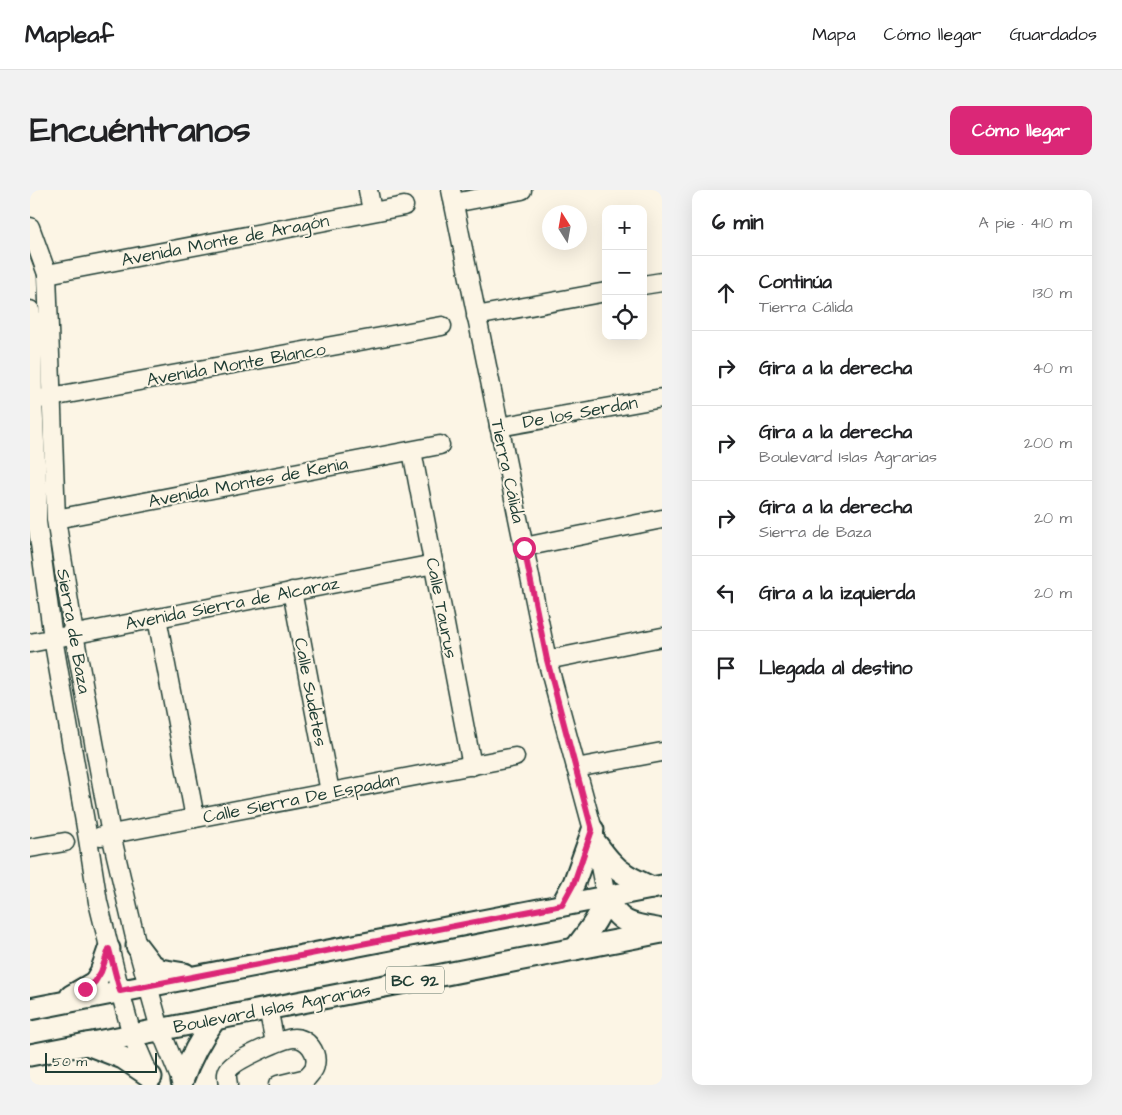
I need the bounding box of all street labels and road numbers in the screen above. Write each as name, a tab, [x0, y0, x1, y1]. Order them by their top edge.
street label: Avenida Monte de Aragón	[119, 208, 331, 274]
street label: Avenida Monte Blanco	[145, 336, 328, 393]
street label: De los Serdan	[521, 390, 640, 435]
street label: Tierra Cálida	[484, 417, 531, 525]
street label: Avenida Montes de Kenia	[146, 451, 350, 514]
street label: Calle Taurus	[419, 556, 464, 661]
street label: Sierra de Baza	[50, 567, 97, 696]
street label: Avenida Sierra de Alcaraz	[123, 570, 341, 636]
street label: Calle Sudetes	[288, 636, 333, 749]
street label: Calle Sierra De Espadan	[201, 767, 401, 830]
road number: BC 92	[386, 966, 444, 994]
street label: Boulevard Islas Agrarias	[171, 977, 373, 1041]

